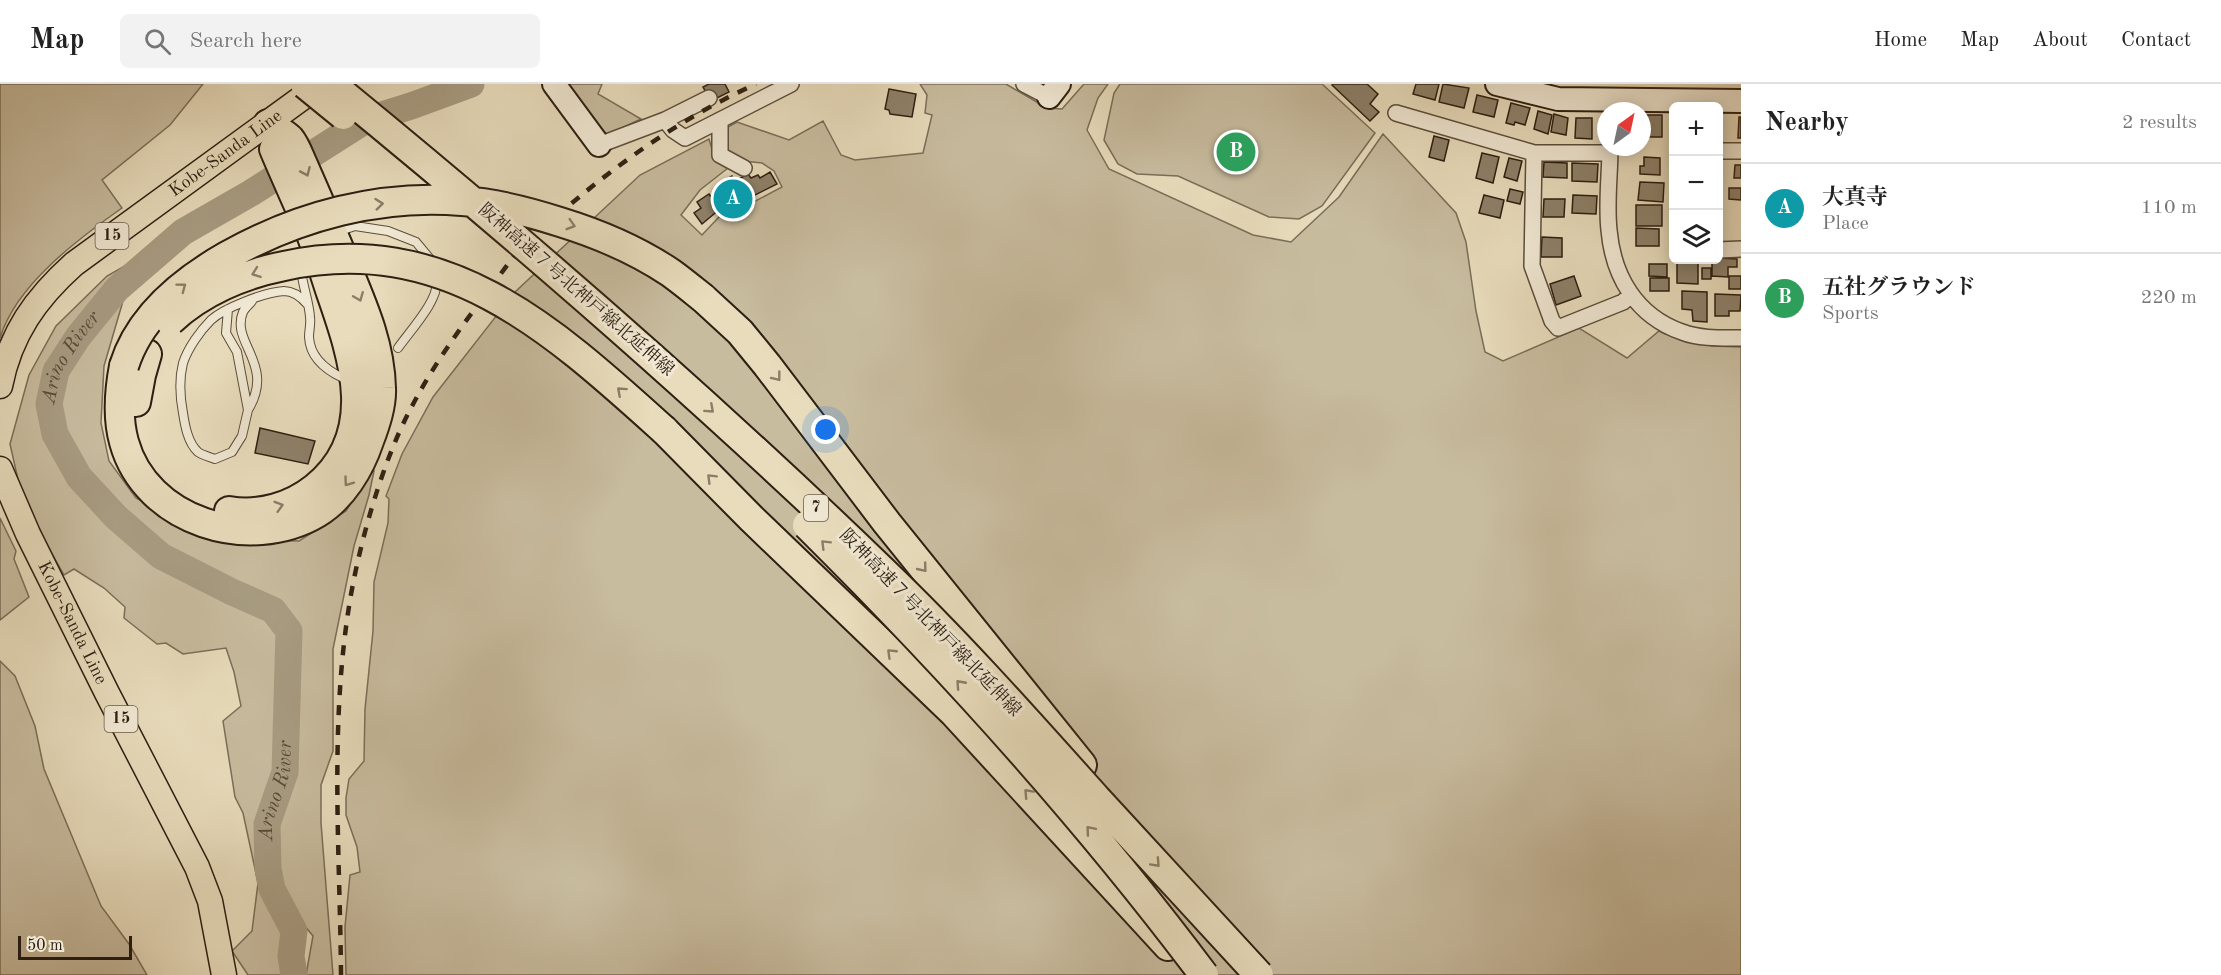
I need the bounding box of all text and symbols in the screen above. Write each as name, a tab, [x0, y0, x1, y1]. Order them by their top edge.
search box	[120, 14, 540, 68]
icon: search	[141, 25, 174, 58]
text: Map	[30, 27, 84, 55]
text: Search here	[189, 30, 302, 52]
text: Home	[1874, 30, 1927, 51]
text: Map	[1960, 30, 1999, 51]
text: About	[2032, 30, 2088, 51]
text: Contact	[2121, 30, 2191, 51]
north arrow	[1597, 102, 1651, 156]
map controls	[1669, 102, 1723, 264]
button: +	[1669, 102, 1723, 156]
street label: Kobe-Sanda Line	[166, 107, 285, 201]
text: Nearby	[1765, 110, 1849, 136]
text: 2 results	[2122, 113, 2197, 133]
pin: B	[1216, 130, 1256, 174]
button: −	[1669, 156, 1723, 210]
one-way arrow	[299, 166, 311, 177]
pin: A	[714, 176, 752, 222]
text: 大真寺	[1822, 187, 1888, 209]
one-way arrow	[374, 198, 383, 211]
text: A	[1777, 198, 1792, 218]
text: 110 m	[2141, 198, 2197, 218]
street label: 阪神高速７号北神戸線北延伸線	[475, 199, 678, 379]
button: layers	[1669, 210, 1723, 264]
text: Place	[1822, 214, 1869, 234]
one-way arrow	[565, 218, 576, 231]
road number: 15	[96, 223, 128, 249]
one-way arrow	[251, 266, 261, 279]
text: 五社グラウンド	[1822, 277, 1976, 299]
one-way arrow	[176, 283, 187, 294]
text: B	[1777, 288, 1792, 308]
text: 220 m	[2141, 288, 2197, 308]
one-way arrow	[352, 291, 364, 302]
text: Sports	[1822, 304, 1879, 324]
water label: Arino River	[39, 307, 105, 407]
one-way arrow	[770, 371, 781, 382]
one-way arrow	[617, 387, 628, 398]
one-way arrow	[704, 402, 714, 413]
your location	[811, 415, 840, 444]
one-way arrow	[708, 474, 719, 485]
one-way arrow	[344, 475, 355, 486]
road number: 7	[804, 495, 828, 521]
one-way arrow	[274, 501, 284, 514]
street label: 阪神高速７号北神戸線北延伸線	[836, 525, 1025, 720]
one-way arrow	[822, 540, 833, 551]
street label: Kobe-Sanda Line	[34, 558, 110, 687]
one-way arrow	[916, 562, 927, 573]
one-way arrow	[888, 650, 899, 661]
one-way arrow	[956, 681, 967, 691]
road number: 15	[104, 706, 138, 732]
water label: Arino River	[257, 740, 296, 842]
one-way arrow	[1024, 789, 1035, 800]
one-way arrow	[1086, 826, 1097, 837]
one-way arrow	[1148, 855, 1159, 866]
scale bar	[18, 933, 132, 960]
text: 50 m	[27, 938, 63, 954]

